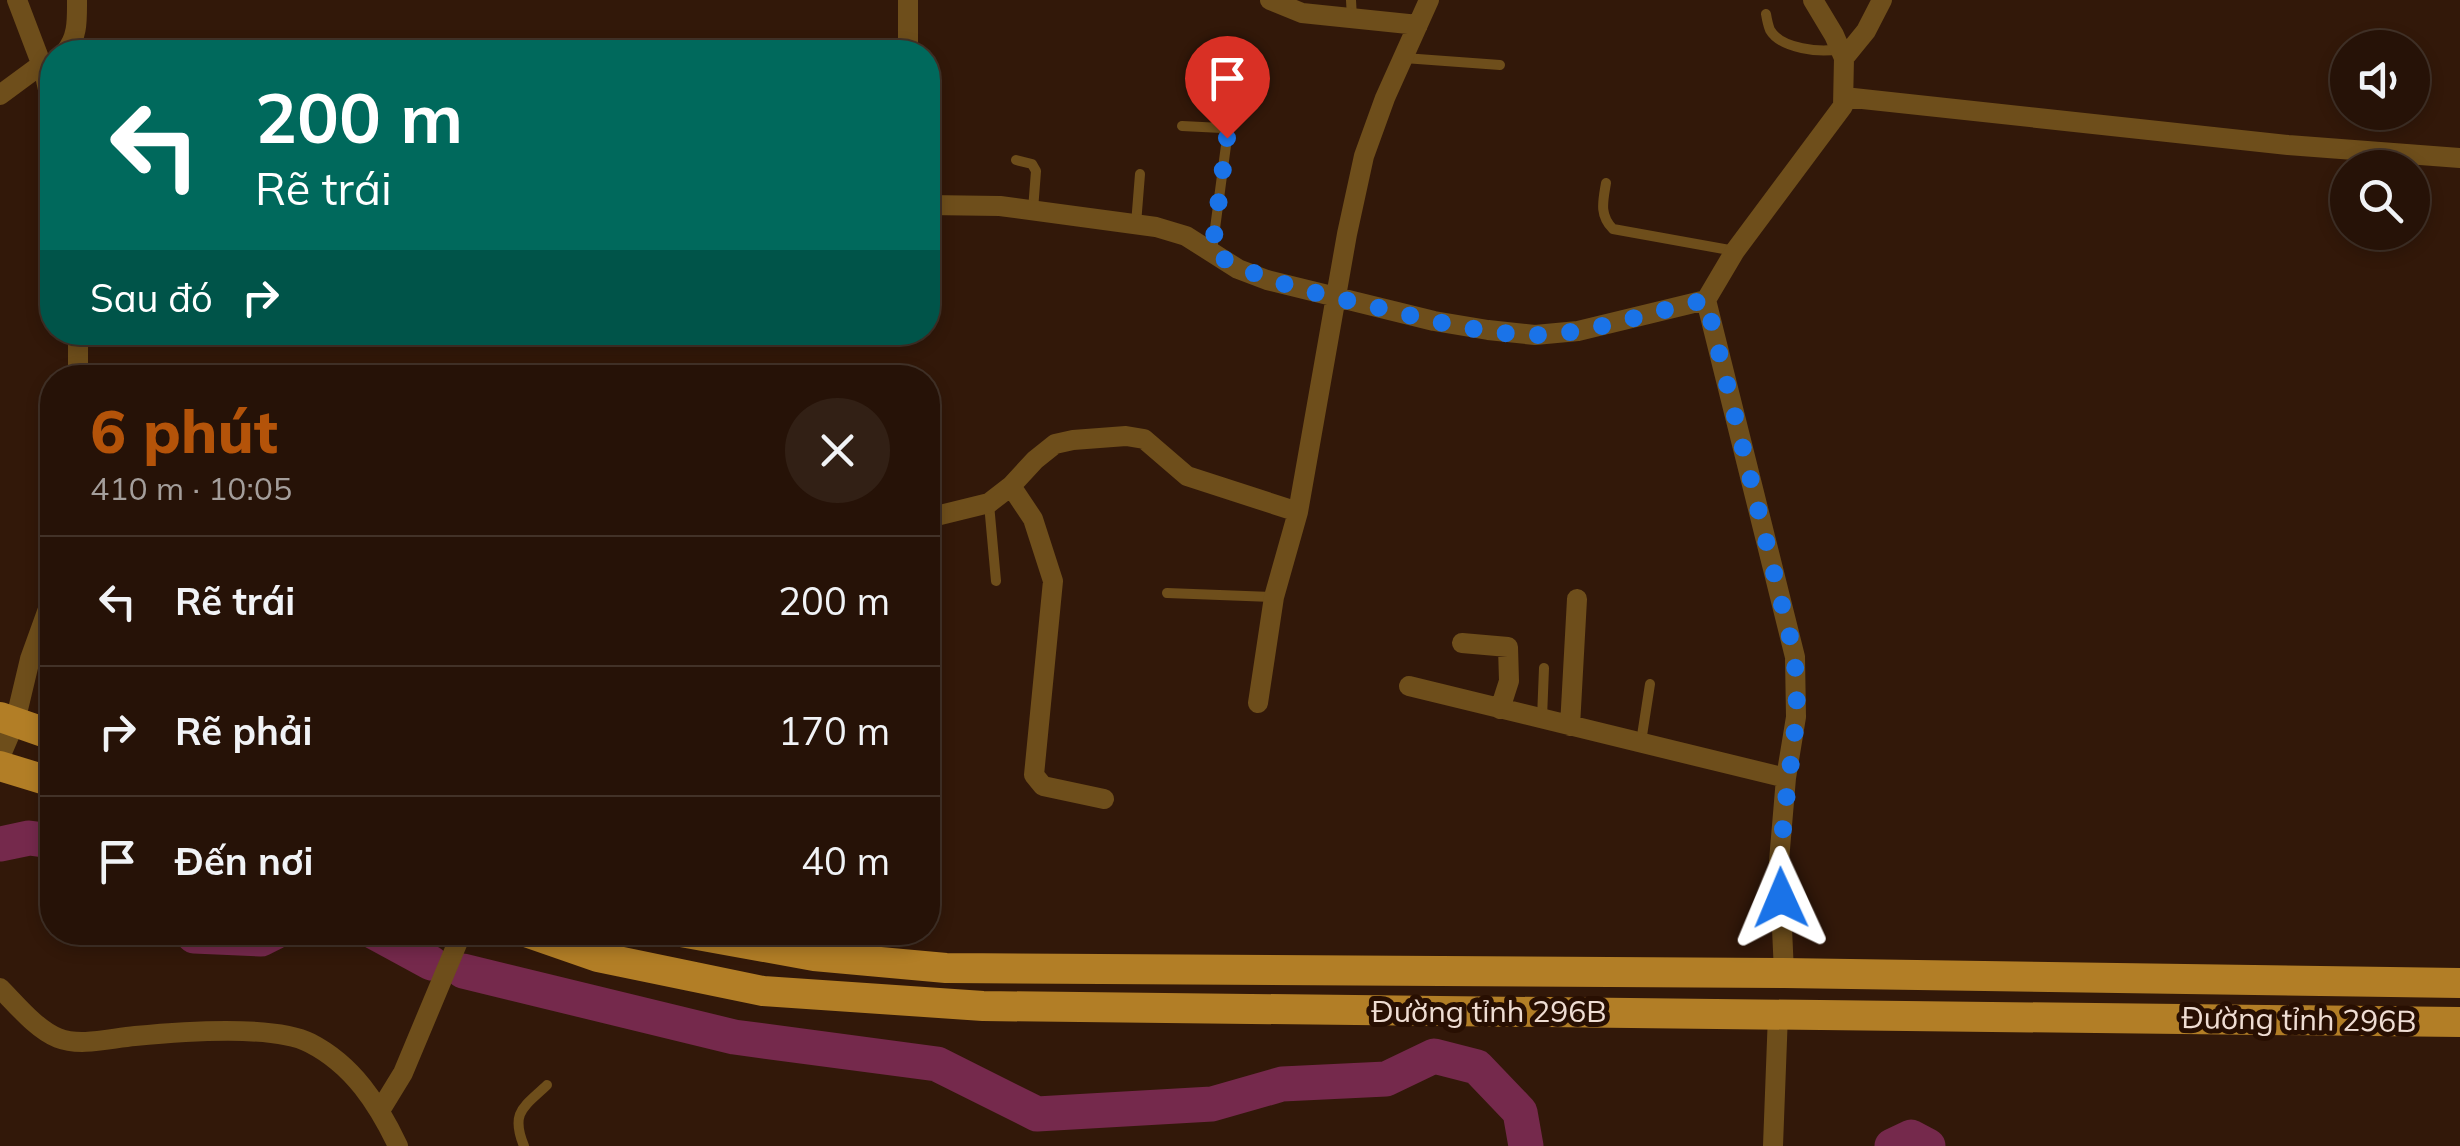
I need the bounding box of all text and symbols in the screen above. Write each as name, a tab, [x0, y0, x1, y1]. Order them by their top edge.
map controls	[2330, 30, 2430, 250]
button: sound	[2330, 30, 2430, 130]
pin	[1185, 36, 1270, 139]
icon: arrive	[1200, 51, 1255, 106]
text: 200 m	[255, 73, 463, 161]
icon: left	[90, 80, 220, 210]
button: search	[2330, 150, 2430, 250]
text: Rẽ trái	[255, 160, 392, 216]
icon: right	[233, 270, 288, 325]
text: Sau đó	[90, 274, 213, 322]
text: 6 phút	[90, 393, 278, 468]
button: close	[785, 398, 890, 503]
text: 410 m · 10:05	[90, 468, 292, 508]
icon: left	[90, 574, 145, 629]
text: Rẽ trái	[175, 577, 295, 625]
text: 200 m	[778, 577, 890, 625]
icon: right	[90, 704, 145, 759]
text: Rẽ phải	[175, 707, 312, 755]
text: 170 m	[778, 707, 890, 755]
icon: arrive	[90, 834, 145, 889]
text: Đến nơi	[175, 837, 313, 885]
text: 40 m	[801, 837, 890, 885]
position arrow	[1729, 846, 1833, 950]
street label: Đường tỉnh 296B	[1371, 992, 1607, 1030]
street label: Đường tỉnh 296B	[2181, 998, 2417, 1040]

